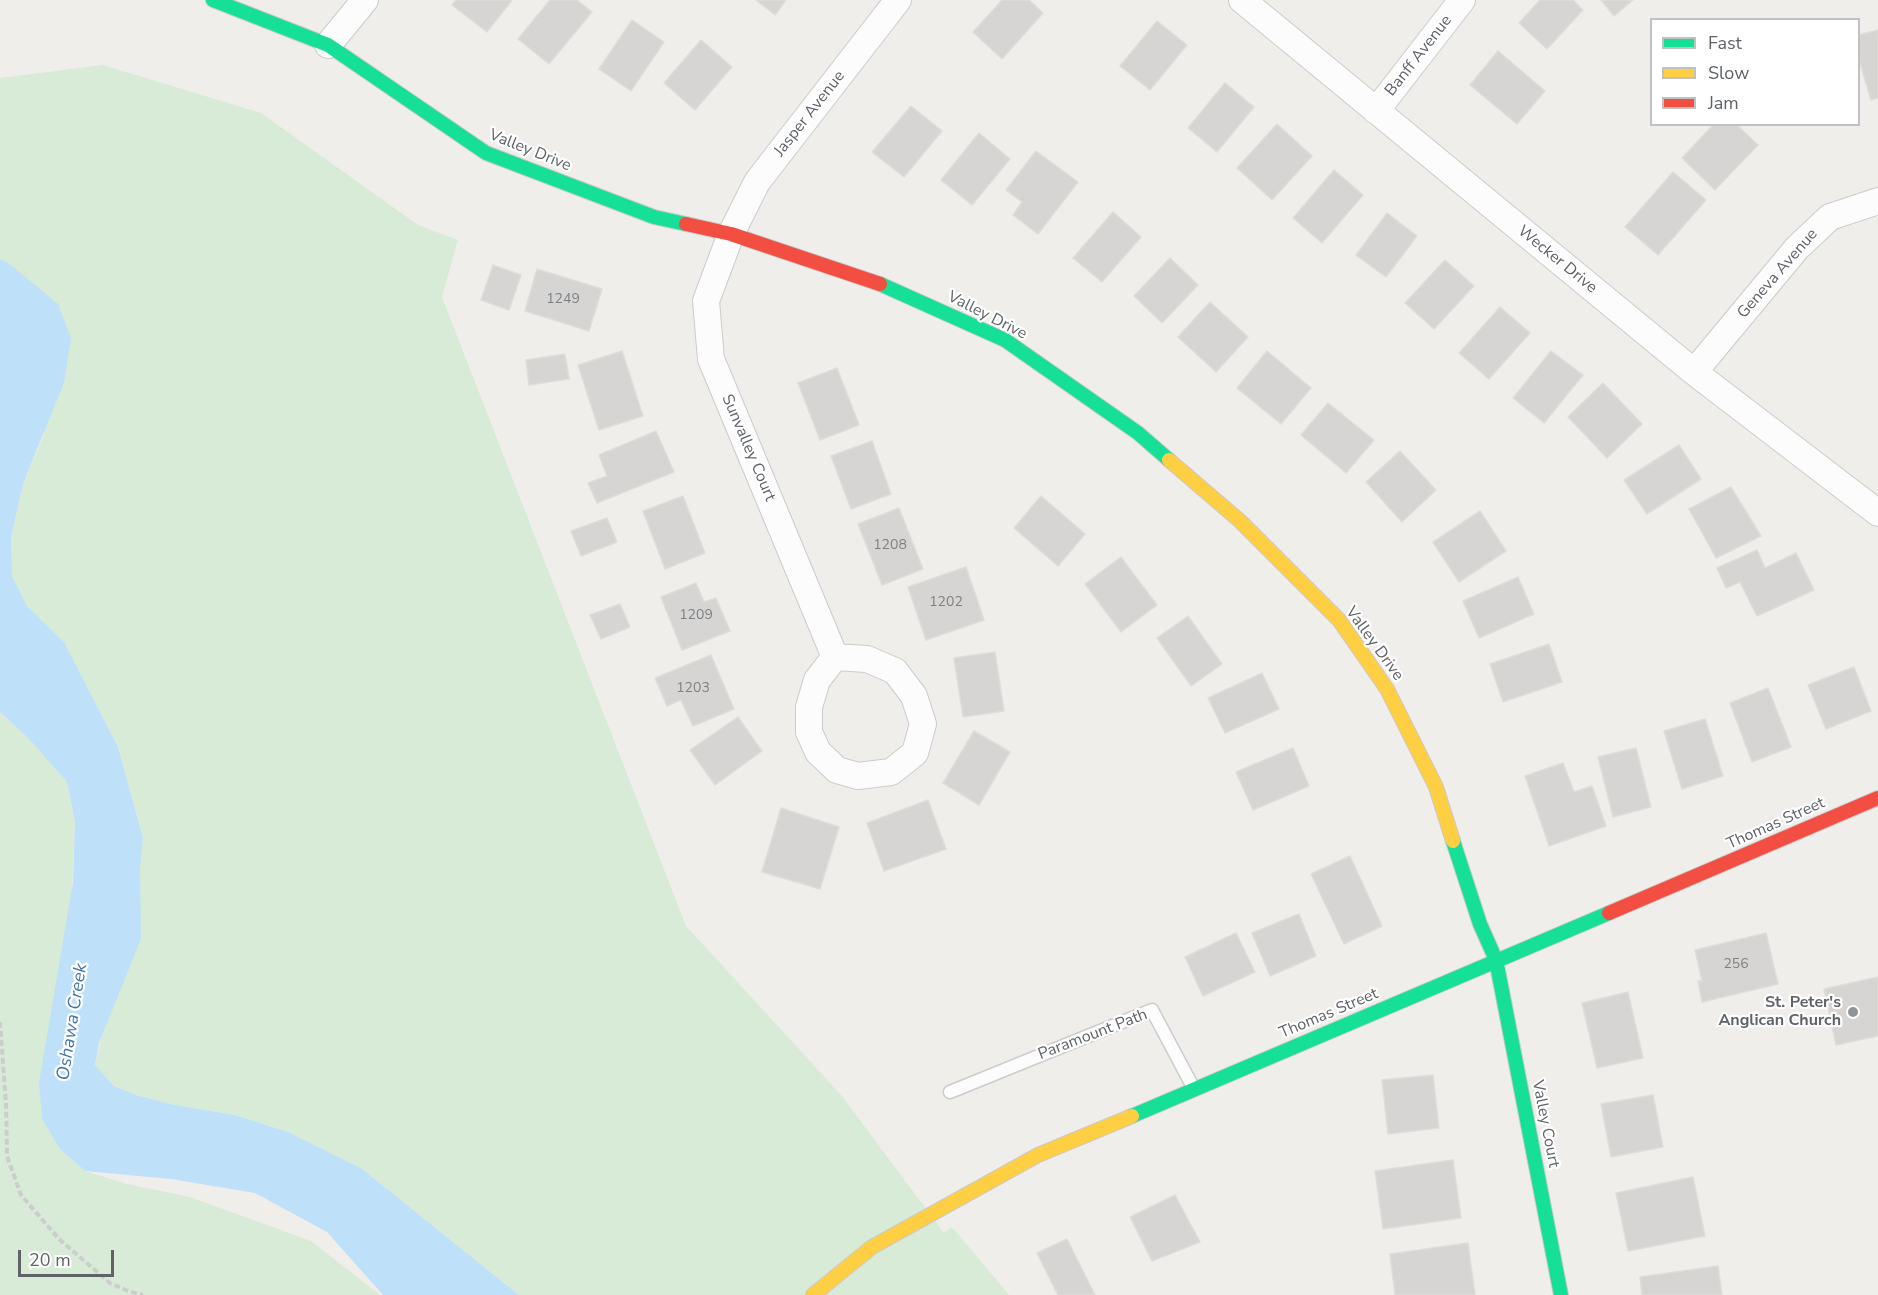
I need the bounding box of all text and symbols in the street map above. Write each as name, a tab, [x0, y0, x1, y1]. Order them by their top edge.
street label: Banff Avenue	[1381, 12, 1457, 100]
legend	[1650, 18, 1860, 126]
text: Fast	[1708, 31, 1742, 55]
text: Slow	[1708, 61, 1749, 85]
street label: Jasper Avenue	[771, 67, 849, 161]
text: Jam	[1708, 91, 1739, 115]
street label: Valley Drive	[486, 126, 574, 176]
street label: Wecker Drive	[1513, 222, 1601, 298]
street label: Geneva Avenue	[1734, 225, 1822, 323]
street label: Valley Drive	[944, 288, 1030, 344]
house number: 1249	[546, 292, 580, 308]
street label: Sunvalley Court	[717, 392, 779, 504]
house number: 1208	[873, 538, 907, 554]
house number: 1202	[929, 595, 963, 611]
street label: Valley Drive	[1341, 603, 1407, 685]
house number: 1209	[679, 608, 713, 624]
house number: 1203	[676, 681, 710, 697]
street label: Thomas Street	[1724, 794, 1828, 854]
house number: 256	[1723, 957, 1749, 973]
water label: Oshawa Creek	[53, 962, 93, 1082]
street label: Thomas Street	[1277, 985, 1381, 1043]
place label: St. Peter's Anglican Church	[1718, 993, 1841, 1031]
street label: Paramount Path	[1036, 1005, 1150, 1065]
marker: St. Peter's Anglican Church	[1846, 1005, 1860, 1019]
street label: Valley Court	[1527, 1079, 1563, 1169]
scale bar	[21, 1238, 117, 1276]
text: 20 m	[29, 1248, 71, 1272]

